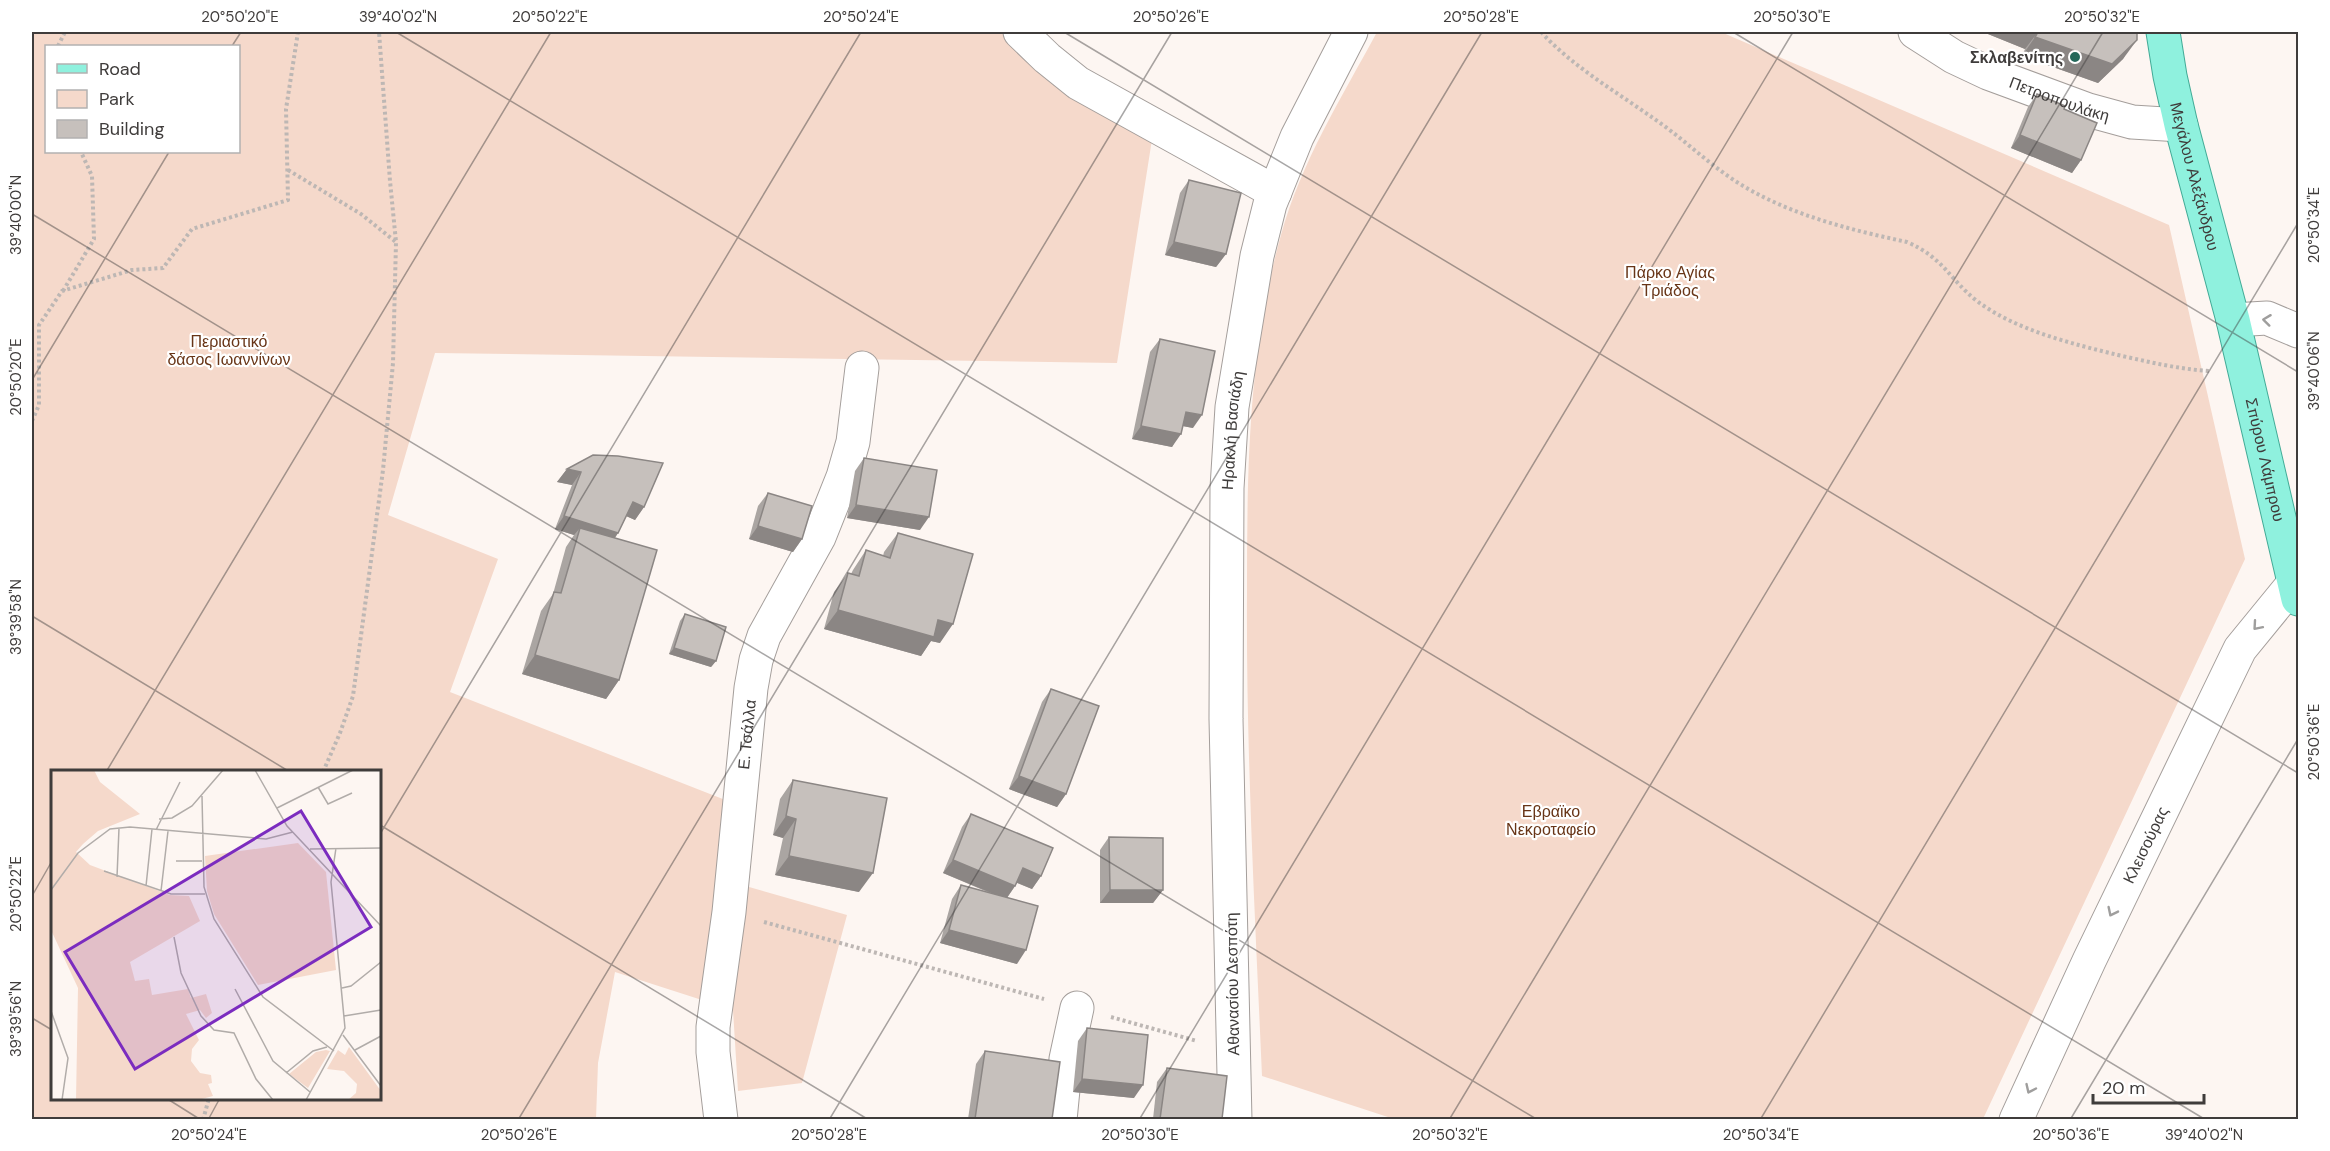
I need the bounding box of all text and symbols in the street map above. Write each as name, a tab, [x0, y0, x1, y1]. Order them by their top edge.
text: 20°50'20"E	[201, 7, 279, 27]
text: 39°40'02"N	[359, 7, 437, 27]
text: 20°50'22"E	[512, 7, 588, 27]
text: 20°50'24"E	[823, 7, 899, 27]
text: 20°50'26"E	[1133, 7, 1209, 27]
text: 20°50'28"E	[1443, 7, 1519, 27]
text: 20°50'30"E	[1753, 7, 1831, 27]
text: 20°50'32"E	[2064, 7, 2140, 27]
legend	[45, 45, 240, 153]
place label: Σκλαβενίτης	[1970, 47, 2063, 68]
marker: Σκλαβενίτης	[2068, 50, 2082, 64]
text: Road	[99, 57, 141, 81]
street label: Πετροπουλάκη	[2006, 72, 2112, 126]
text: Park	[99, 87, 135, 111]
street label: Μεγάλου Αλεξάνδρου	[2165, 100, 2224, 253]
text: Building	[99, 117, 164, 141]
text: 39°40'00"N	[6, 175, 26, 255]
text: 20°50'34"E	[2304, 187, 2324, 263]
park label: Πάρκο Αγίας Τριάδος	[1625, 262, 1715, 301]
one-way arrow	[2262, 314, 2271, 327]
park label: Περιαστικό δάσος Ιωαννίνων	[167, 331, 291, 370]
text: 39°40'06"N	[2304, 331, 2324, 411]
text: 20°50'20"E	[6, 338, 26, 416]
street label: Ηρακλή Βασιάδη	[1217, 369, 1249, 491]
street label: Σπύρου Λάμπρου	[2241, 396, 2290, 524]
text: 39°39'58"N	[6, 579, 26, 655]
one-way arrow	[2253, 619, 2264, 630]
street label: Ε. Τσάλλα	[733, 698, 761, 770]
text: 20°50'36"E	[2304, 704, 2324, 780]
inset map	[51, 770, 381, 1100]
park label: Εβραϊκο Νεκροταφείο	[1506, 801, 1596, 840]
street label: Κλεισούρας	[2118, 803, 2173, 887]
text: 20°50'22"E	[6, 856, 26, 932]
one-way arrow	[2108, 906, 2120, 917]
street label: Αθανασίου Δεσπότη	[1221, 912, 1244, 1056]
text: 39°39'56"N	[6, 981, 26, 1057]
scale bar	[2093, 1067, 2204, 1105]
text: 20 m	[2102, 1076, 2145, 1100]
one-way arrow	[2026, 1082, 2038, 1093]
text: 20°50'24"E	[171, 1125, 247, 1145]
text: 20°50'26"E	[481, 1125, 557, 1145]
text: 20°50'28"E	[791, 1125, 867, 1145]
text: 20°50'30"E	[1101, 1125, 1179, 1145]
text: 20°50'32"E	[1412, 1125, 1488, 1145]
text: 20°50'34"E	[1723, 1125, 1799, 1145]
text: 20°50'36"E	[2033, 1125, 2109, 1145]
text: 39°40'02"N	[2165, 1125, 2243, 1145]

